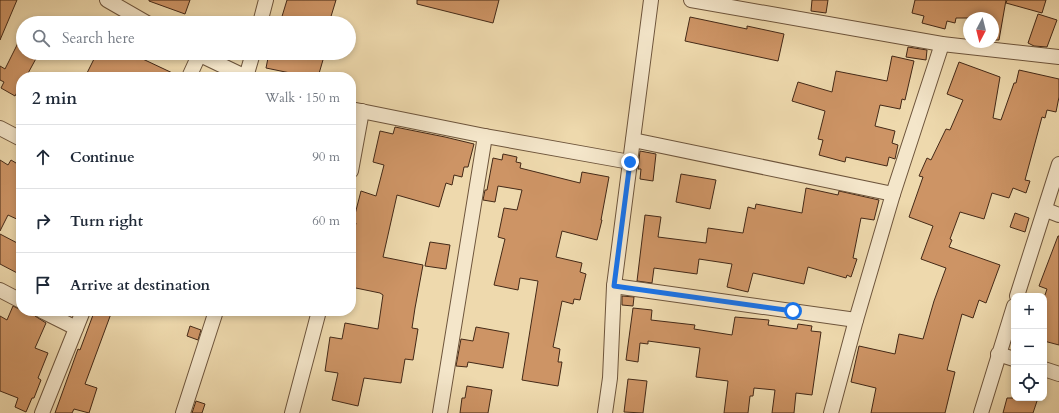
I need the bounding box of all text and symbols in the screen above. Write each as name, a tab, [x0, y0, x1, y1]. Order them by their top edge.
north arrow	[963, 12, 999, 48]
search box	[16, 16, 356, 60]
icon: search	[30, 27, 52, 49]
text: Search here	[62, 28, 135, 48]
text: 2 min	[32, 87, 77, 110]
text: Walk · 150 m	[265, 89, 340, 107]
icon: ahead	[32, 146, 54, 168]
text: Continue	[70, 147, 135, 167]
text: 90 m	[312, 148, 340, 166]
route end	[621, 153, 639, 171]
icon: right	[32, 210, 54, 232]
text: Turn right	[70, 211, 143, 231]
text: 60 m	[312, 212, 340, 230]
icon: arrive	[32, 274, 54, 296]
text: Arrive at destination	[70, 275, 210, 295]
map controls	[1011, 293, 1047, 401]
button: +	[1011, 293, 1047, 329]
route start	[784, 302, 802, 320]
button: −	[1011, 329, 1047, 365]
button: locate	[1011, 365, 1047, 401]

